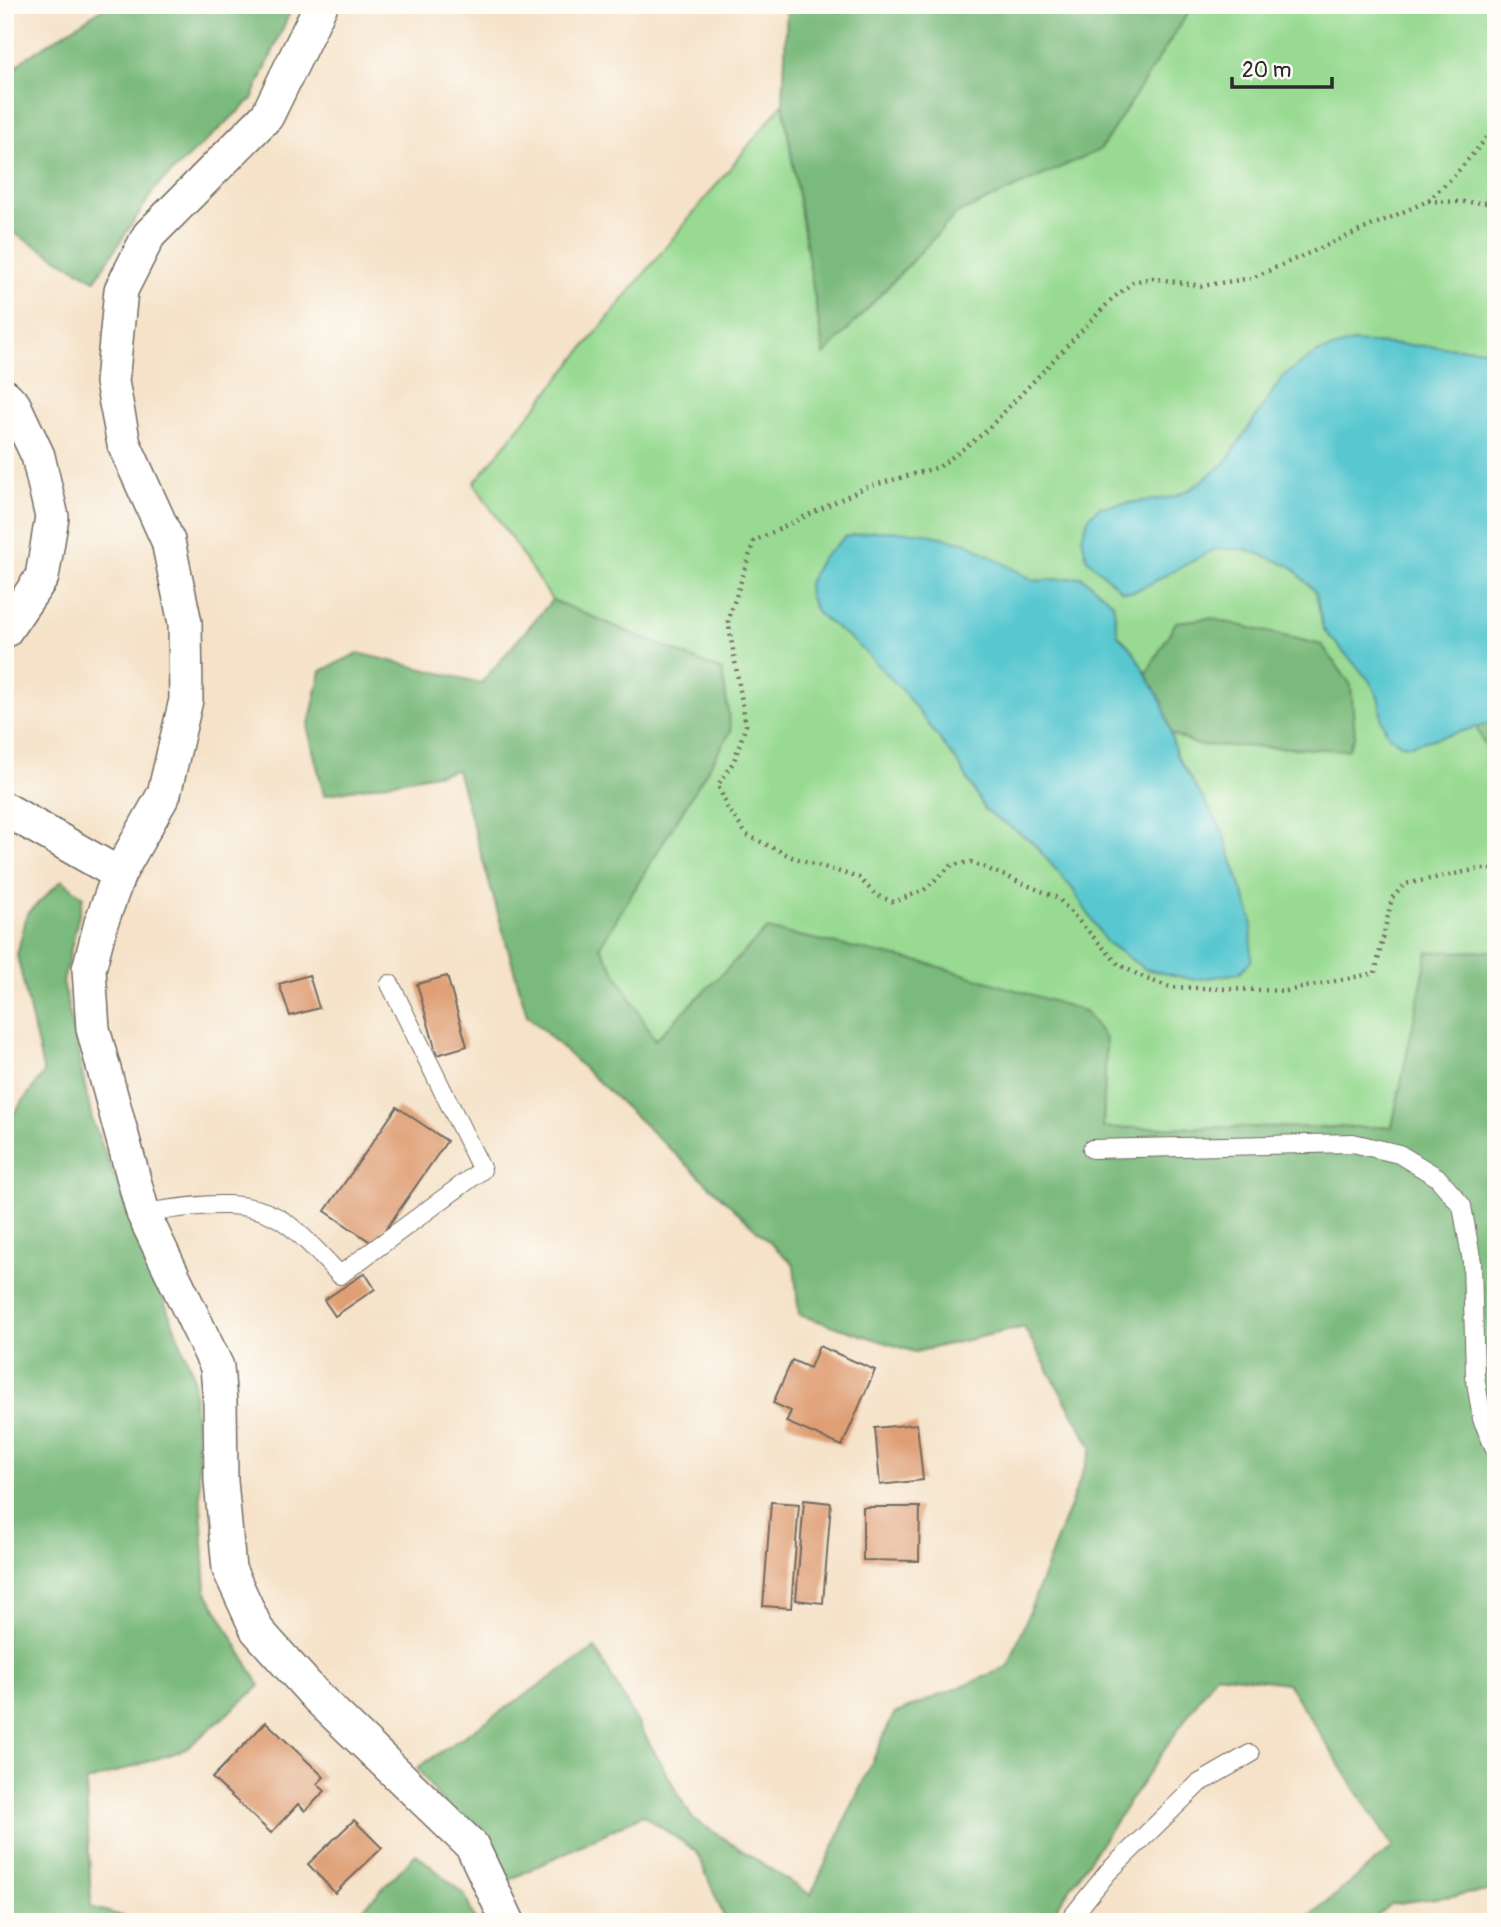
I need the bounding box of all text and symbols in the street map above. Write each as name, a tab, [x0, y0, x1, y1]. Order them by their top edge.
scale bar	[1232, 46, 1331, 90]
text: 20 m	[1242, 57, 1291, 84]

